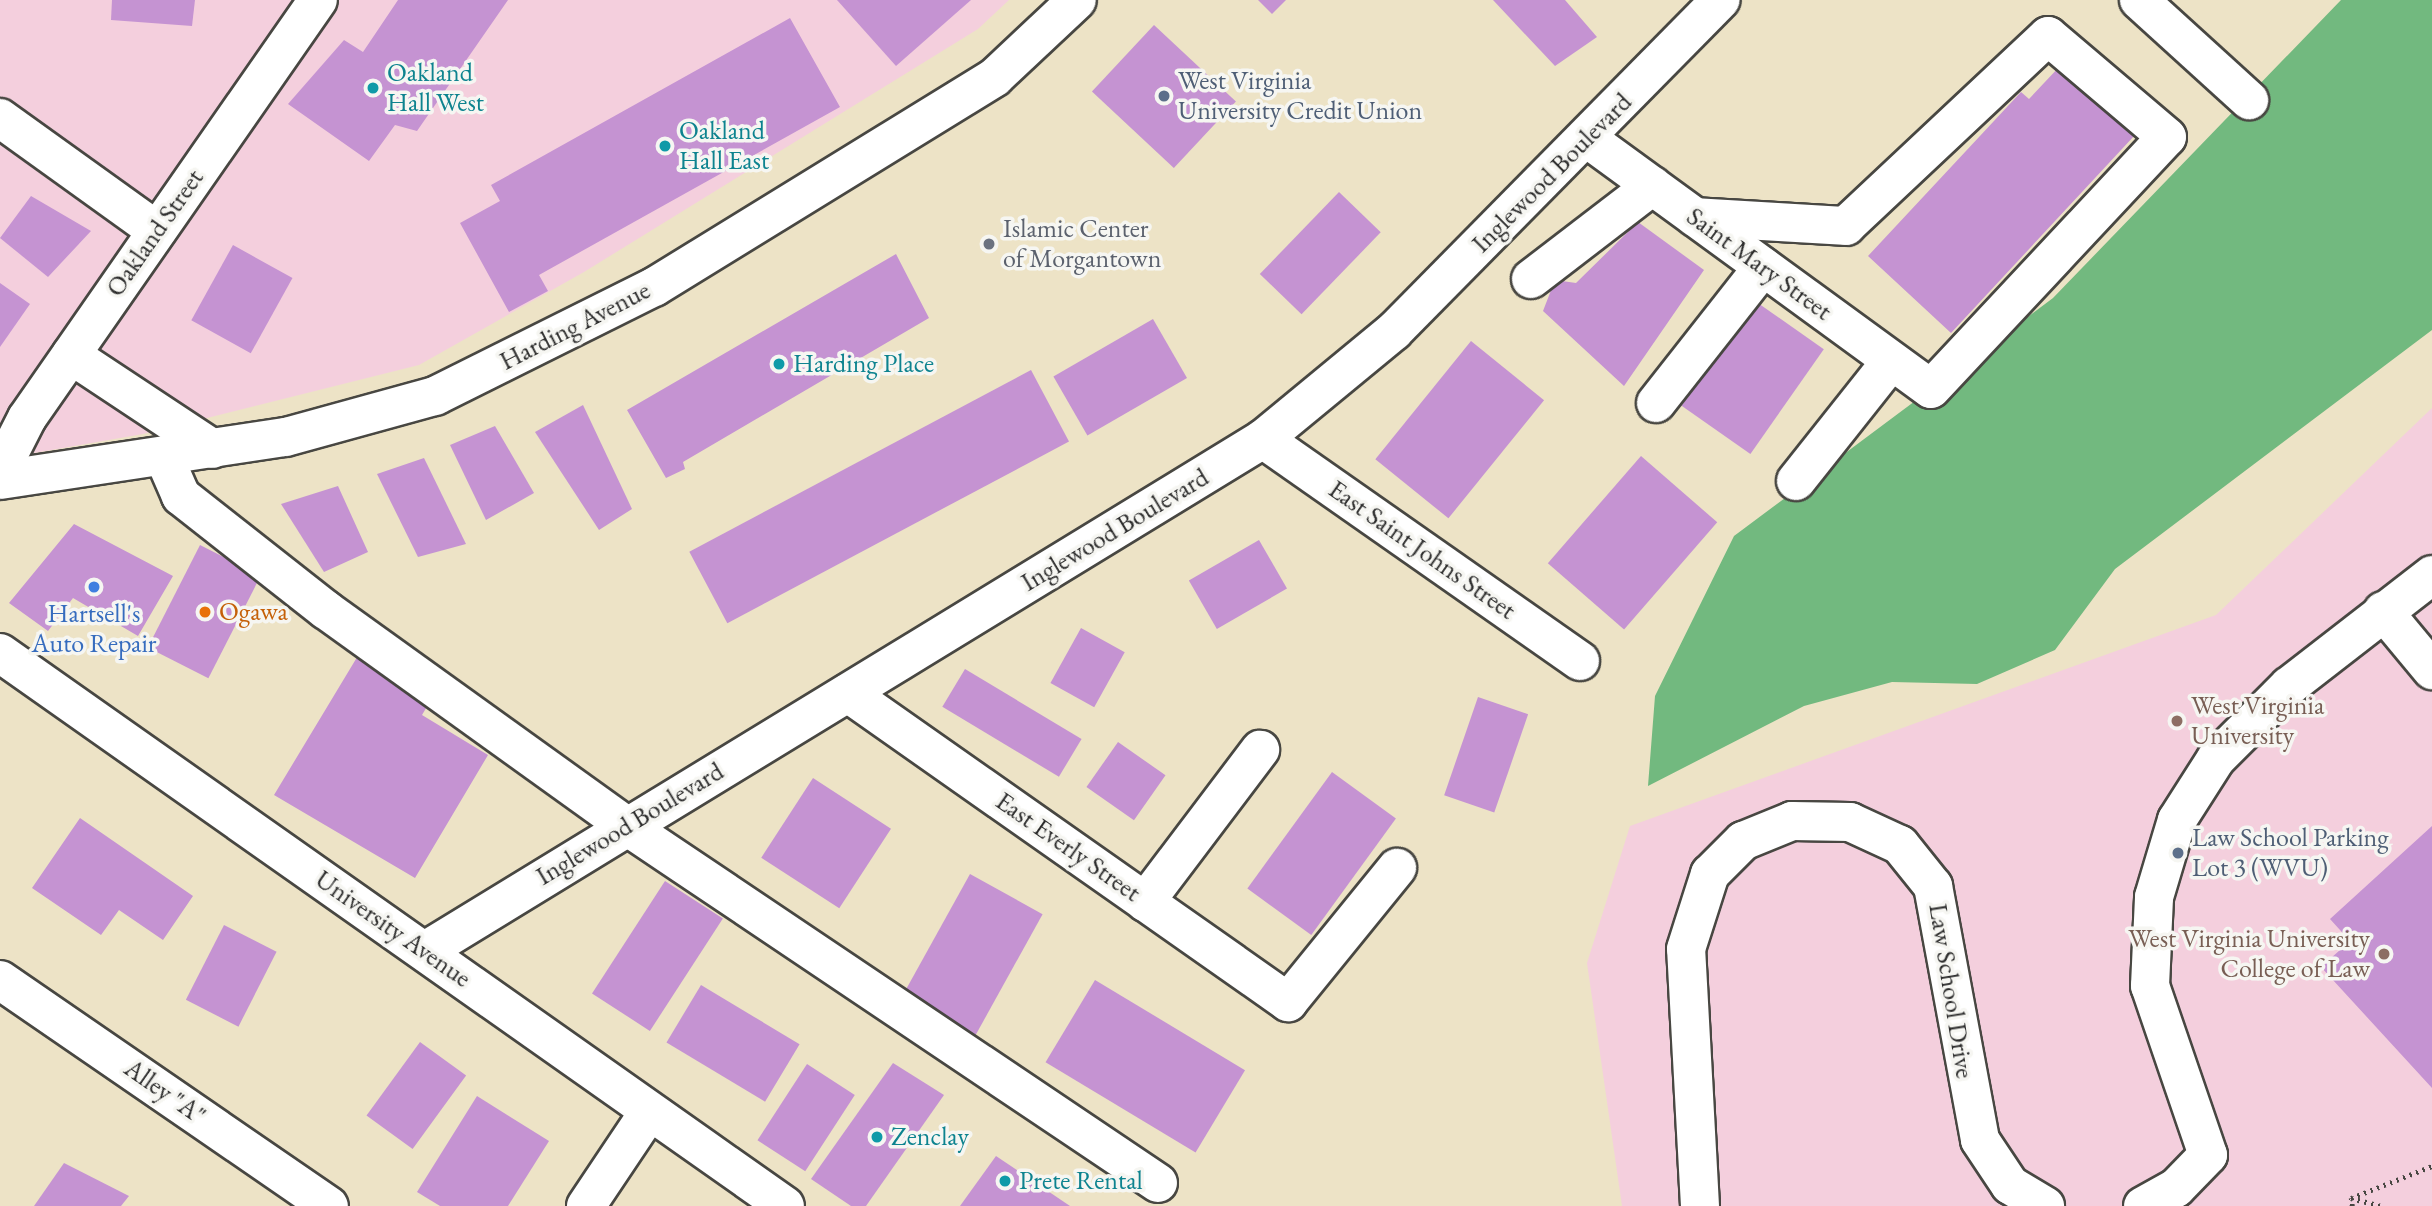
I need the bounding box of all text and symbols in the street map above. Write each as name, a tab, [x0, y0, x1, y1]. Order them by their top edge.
place label: Oakland Hall West	[387, 57, 484, 119]
place label: West Virginia University Credit Union	[1178, 65, 1422, 126]
marker: Oakland Hall West	[365, 80, 381, 96]
street label: Inglewood Boulevard	[1466, 87, 1638, 259]
marker: West Virginia University Credit Union	[1156, 88, 1172, 104]
place label: Oakland Hall East	[679, 115, 769, 176]
marker: Oakland Hall East	[657, 138, 673, 154]
street label: Oakland Street	[100, 163, 210, 303]
street label: Saint Mary Street	[1680, 201, 1838, 327]
place label: Islamic Center of Morgantown	[1003, 213, 1161, 274]
marker: Islamic Center of Morgantown	[981, 236, 997, 252]
street label: Harding Avenue	[495, 275, 655, 377]
place label: Harding Place	[793, 348, 934, 380]
marker: Harding Place	[771, 356, 787, 372]
street label: Inglewood Boulevard	[1016, 462, 1214, 598]
street label: East Saint Johns Street	[1322, 474, 1522, 626]
marker: Hartsell's Auto Repair	[86, 579, 102, 595]
place label: Ogawa	[219, 596, 288, 628]
place label: Hartsell's Auto Repair	[31, 598, 157, 660]
marker: Ogawa	[197, 604, 213, 620]
place label: West Virginia University	[2191, 690, 2324, 752]
marker: West Virginia University	[2169, 713, 2185, 729]
street label: Inglewood Boulevard	[531, 756, 729, 892]
street label: East Everly Street	[990, 786, 1146, 908]
place label: Law School Parking Lot 3 (WVU)	[2192, 822, 2389, 884]
marker: Law School Parking Lot 3 (WVU)	[2170, 845, 2186, 861]
street label: University Avenue	[309, 864, 477, 994]
street label: Law School Drive	[1922, 901, 1980, 1081]
place label: West Virginia University College of Law	[2128, 923, 2370, 984]
marker: West Virginia University College of Law	[2376, 946, 2392, 962]
street label: Alley "A"	[118, 1053, 212, 1131]
place label: Zenclay	[891, 1121, 969, 1153]
marker: Zenclay	[869, 1129, 885, 1145]
place label: Prete Rental	[1019, 1165, 1143, 1197]
marker: Prete Rental	[997, 1173, 1013, 1189]

